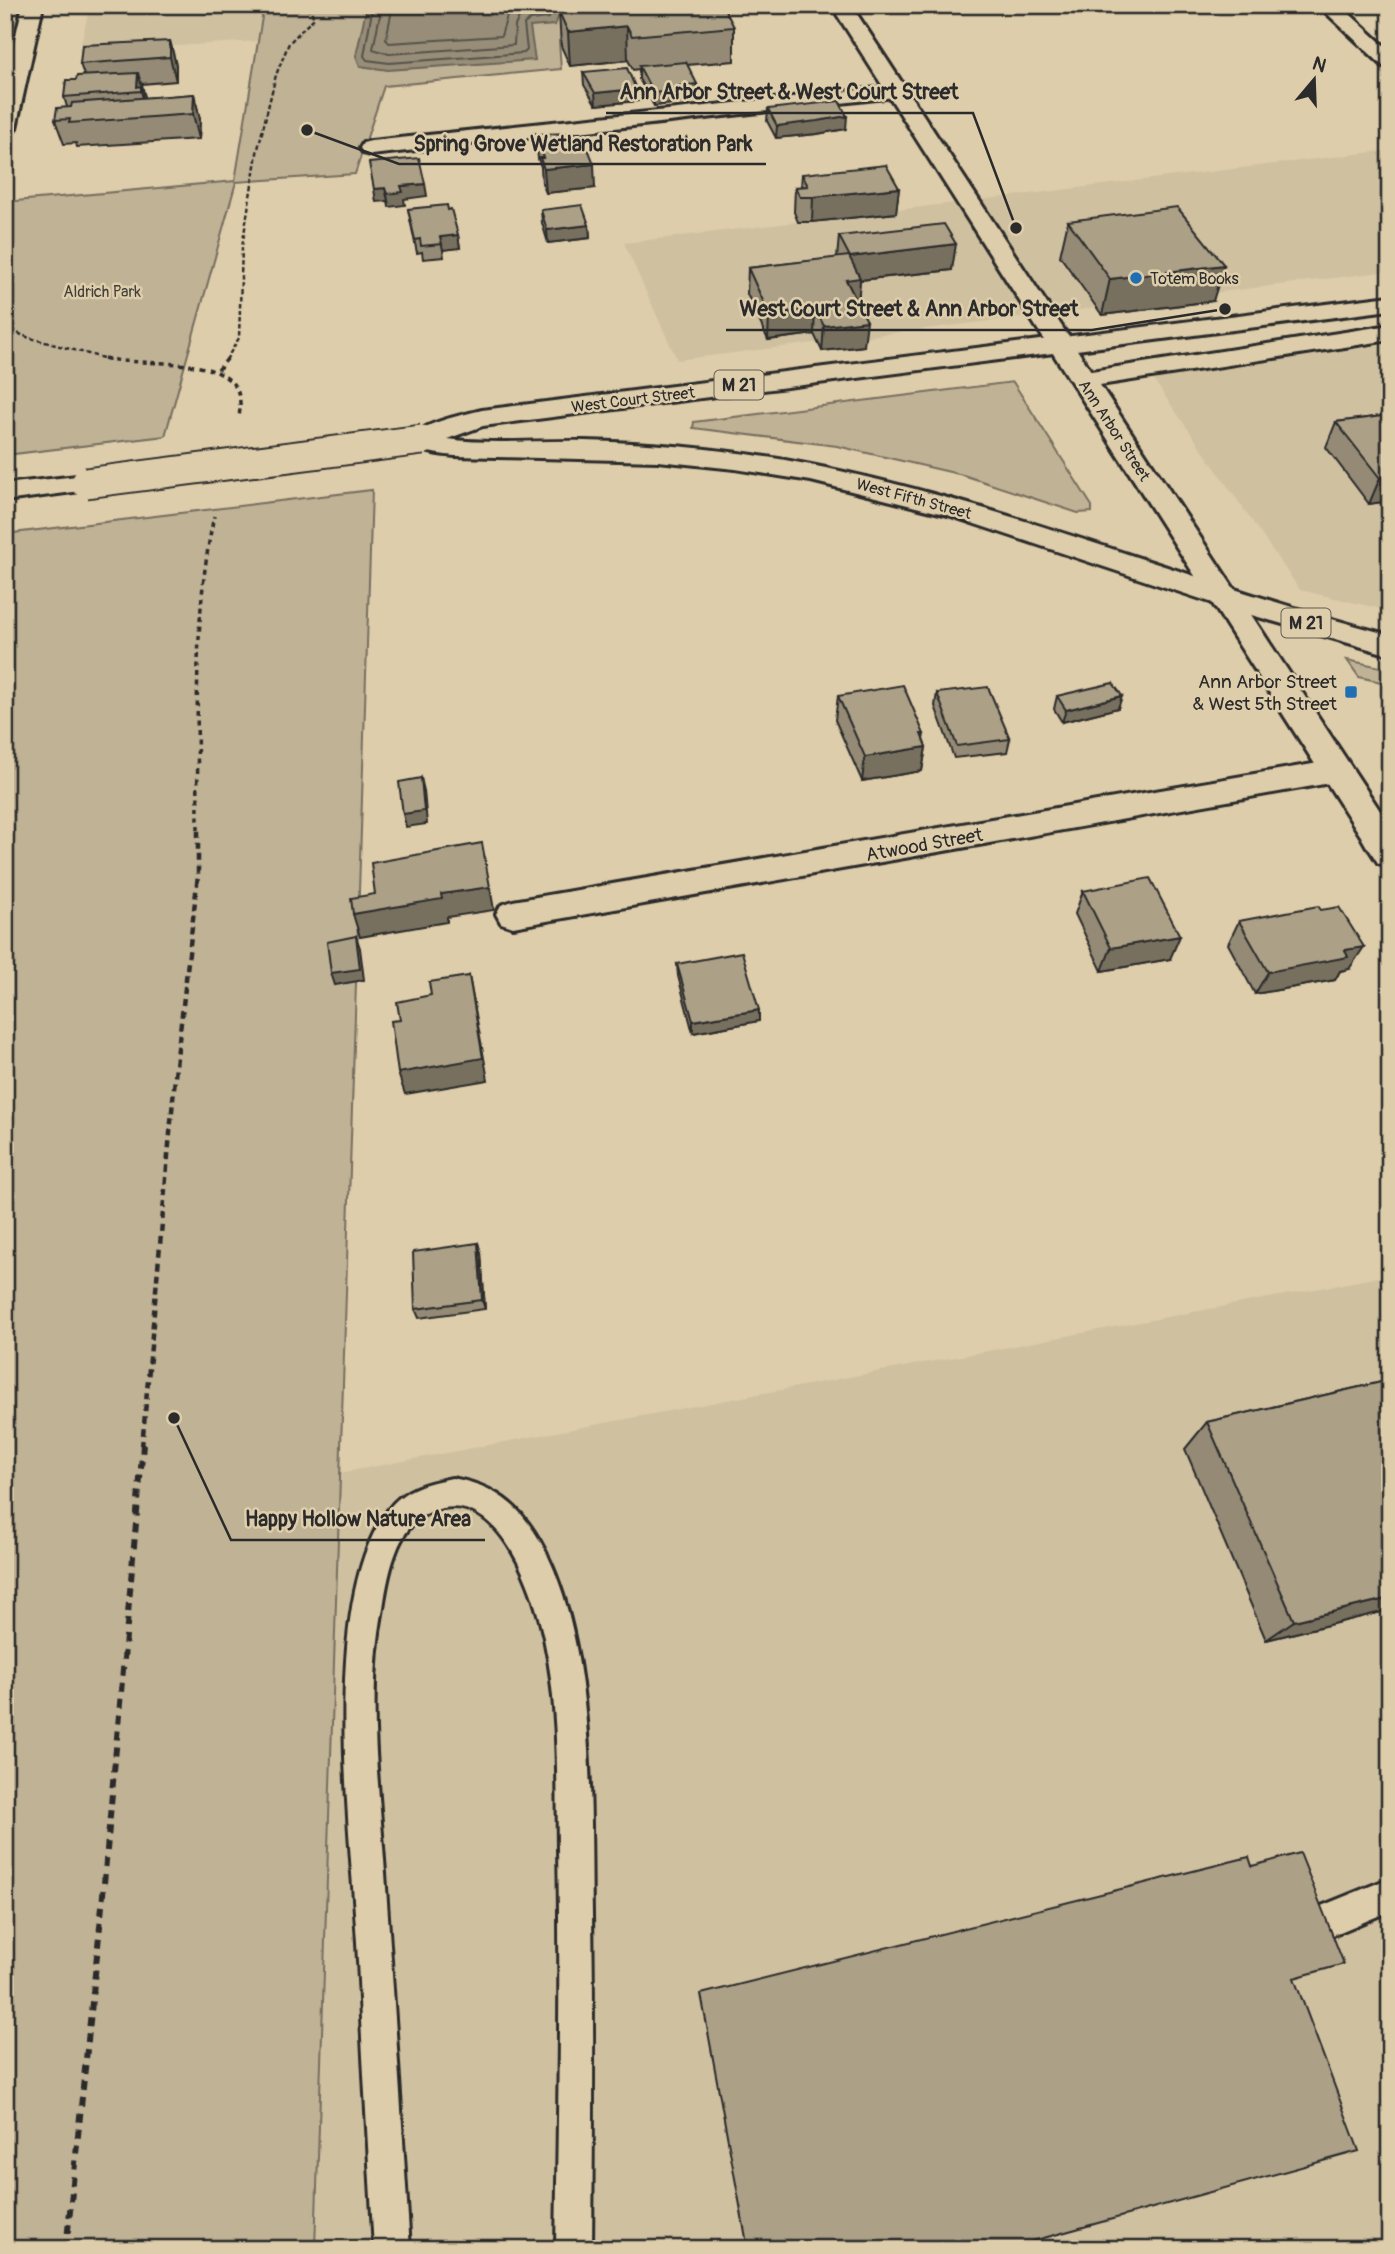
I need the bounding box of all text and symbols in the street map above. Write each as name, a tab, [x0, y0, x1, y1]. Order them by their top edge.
north arrow	[1280, 46, 1350, 116]
text: N	[1309, 51, 1329, 78]
callout: Ann Arbor Street & West Court Street	[606, 71, 973, 113]
text: Ann Arbor Street & West Court Street	[620, 79, 959, 106]
callout: Spring Grove Wetland Restoration Park	[399, 122, 766, 164]
text: Spring Grove Wetland Restoration Park	[413, 131, 753, 158]
place label: Totem Books	[1150, 269, 1239, 289]
marker: Totem Books	[1128, 270, 1144, 286]
park label: Aldrich Park	[63, 282, 141, 302]
callout: West Court Street & Ann Arbor Street	[726, 288, 1092, 330]
text: West Court Street & Ann Arbor Street	[740, 296, 1079, 323]
road number: M 21	[714, 370, 764, 400]
street label: Ann Arbor Street	[1074, 376, 1155, 486]
street label: West Court Street	[570, 382, 697, 417]
street label: West Fifth Street	[854, 474, 974, 524]
road number: M 21	[1282, 608, 1330, 638]
place label: Ann Arbor Street & West 5th Street	[1193, 670, 1337, 716]
marker: Ann Arbor Street & West 5th Street	[1343, 684, 1359, 700]
street label: Atwood Street	[864, 823, 985, 867]
callout: Happy Hollow Nature Area	[231, 1498, 485, 1540]
text: Happy Hollow Nature Area	[245, 1506, 471, 1533]

